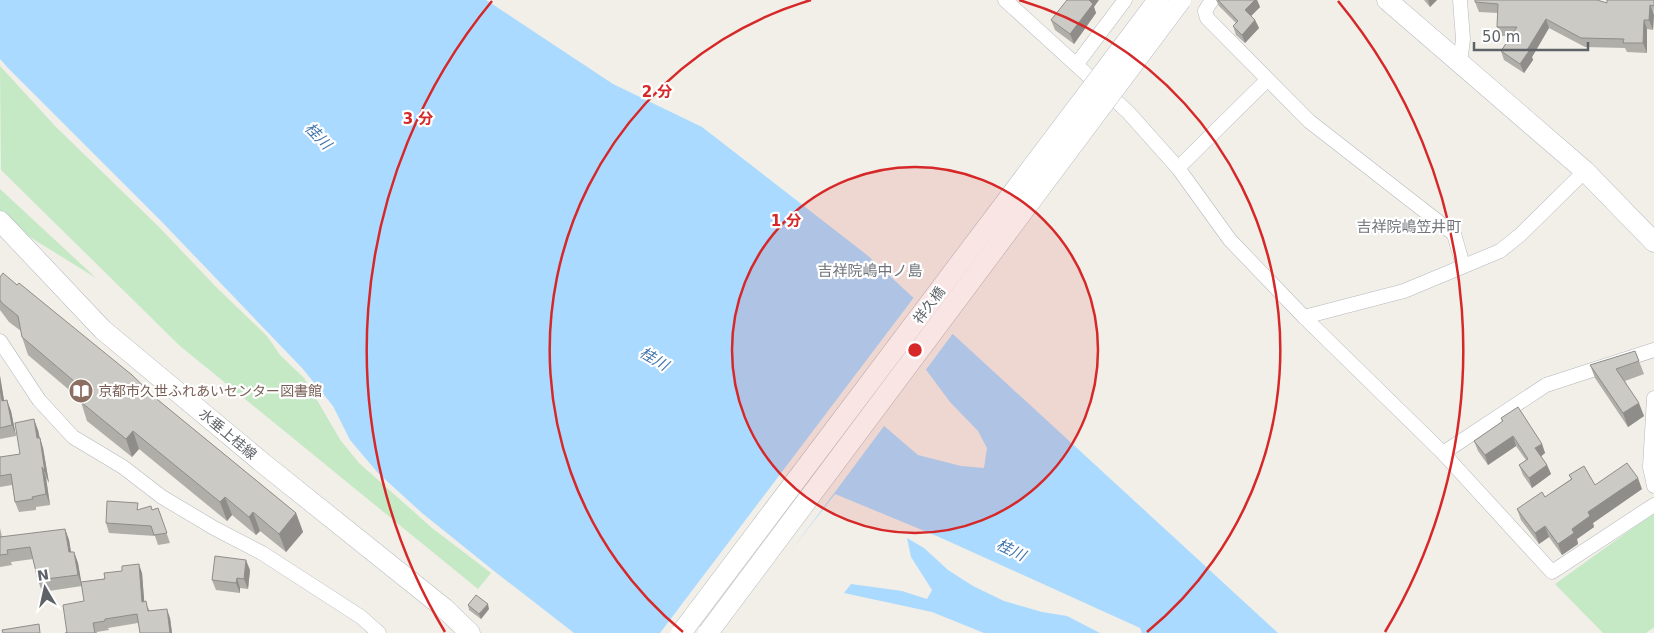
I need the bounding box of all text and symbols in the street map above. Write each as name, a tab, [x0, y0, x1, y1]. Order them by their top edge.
scale bar	[1474, 20, 1588, 52]
text: 50 m	[1482, 28, 1520, 46]
text: 2 分	[642, 83, 672, 101]
text: 3 分	[403, 110, 433, 128]
water label: 桂川	[301, 119, 336, 154]
text: 1 分	[771, 212, 801, 230]
district label: 吉祥院嶋笠井町	[1356, 218, 1462, 236]
district label: 吉祥院嶋中ノ島	[817, 262, 923, 280]
street label: 祥久橋	[910, 283, 948, 327]
centre of rings	[906, 341, 924, 359]
water label: 桂川	[637, 344, 673, 375]
library icon: 京都市久世ふれあいセンター図書館	[68, 378, 94, 404]
place label: 京都市久世ふれあいセンター図書館	[98, 383, 322, 399]
street label: 水垂上桂線	[196, 405, 260, 463]
water label: 桂川	[994, 535, 1030, 566]
north arrow	[20, 563, 70, 613]
text: N	[36, 566, 50, 584]

